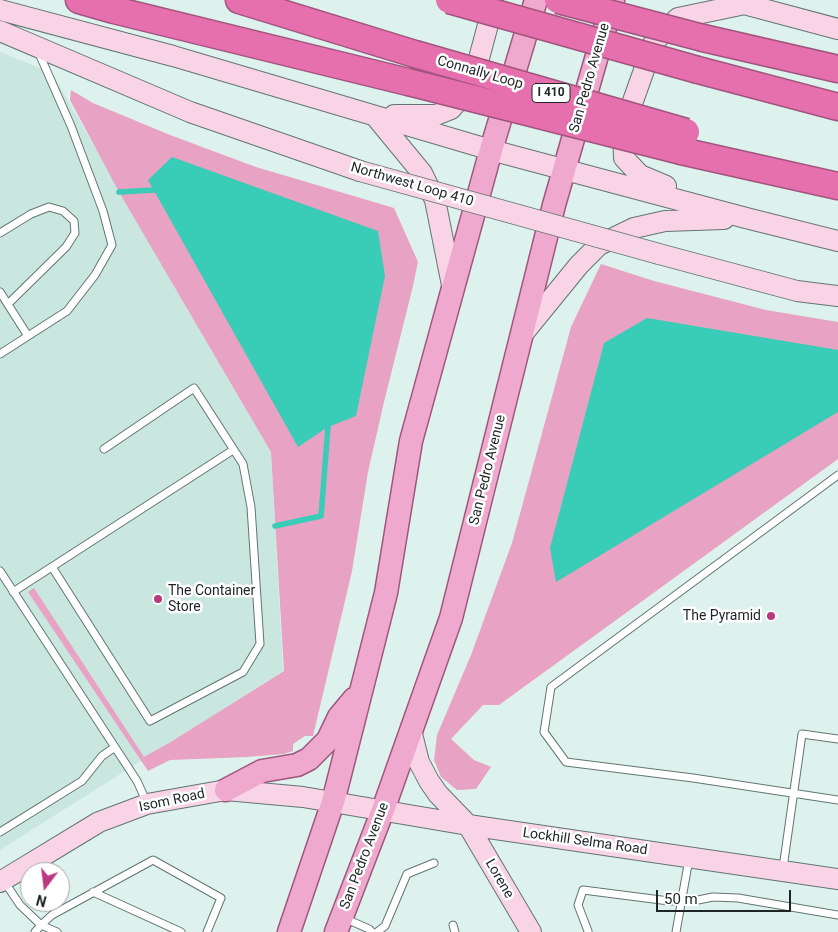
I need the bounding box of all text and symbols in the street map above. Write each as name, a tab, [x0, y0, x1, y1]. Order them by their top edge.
street label: San Pedro Avenue	[566, 21, 614, 135]
street label: Connally Loop	[435, 53, 525, 93]
road number: I 410	[532, 84, 570, 102]
street label: Northwest Loop 410	[349, 159, 475, 211]
street label: San Pedro Avenue	[466, 413, 510, 527]
place label: The Container Store	[168, 583, 255, 616]
marker: The Container Store	[152, 593, 164, 605]
place label: The Pyramid	[683, 608, 761, 624]
marker: The Pyramid	[765, 610, 777, 622]
street label: Isom Road	[138, 786, 206, 816]
street label: San Pedro Avenue	[337, 800, 393, 912]
street label: Lockhill Selma Road	[521, 825, 649, 859]
street label: Lorene	[481, 856, 517, 902]
north arrow	[20, 862, 70, 912]
scale bar	[658, 880, 793, 912]
text: 50 m	[664, 890, 698, 908]
text: N	[35, 892, 48, 910]

